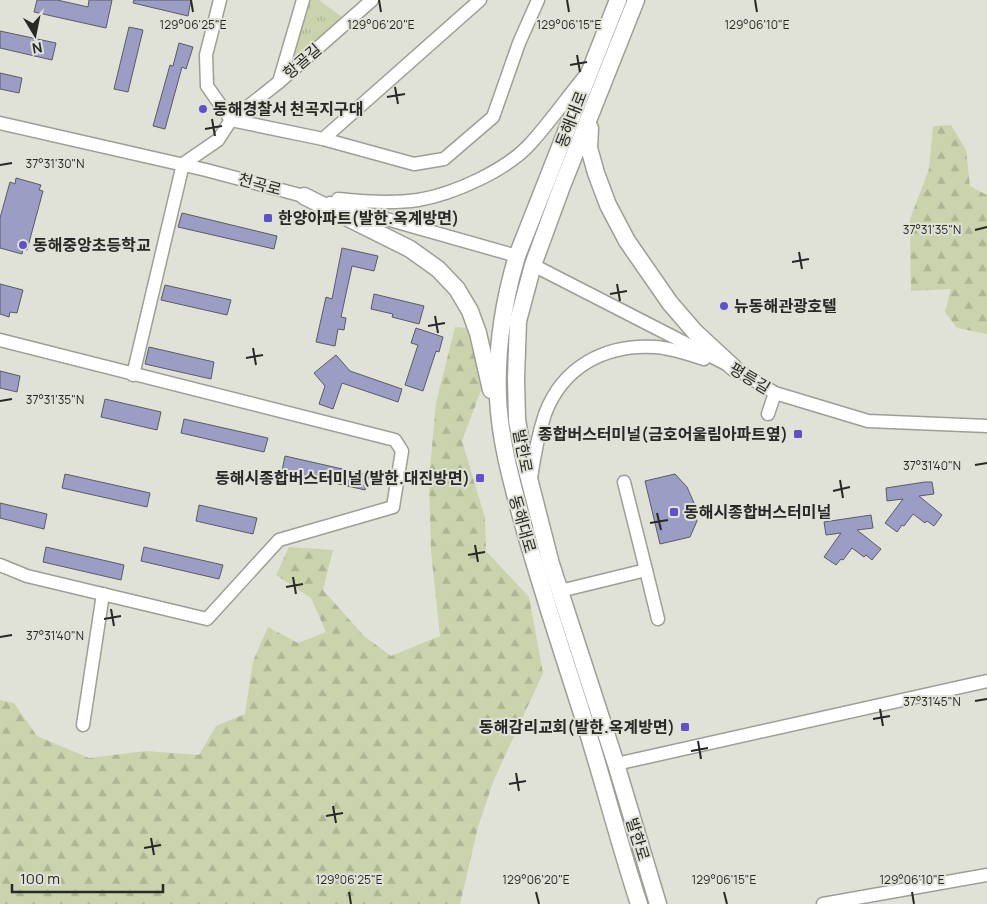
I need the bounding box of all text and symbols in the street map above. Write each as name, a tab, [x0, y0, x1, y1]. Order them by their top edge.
north arrow	[10, 10, 60, 60]
text: 129°06'25"E	[159, 16, 227, 33]
text: 129°06'20"E	[347, 16, 415, 33]
text: 129°06'15"E	[537, 16, 602, 33]
text: 129°06'10"E	[724, 16, 790, 33]
text: N	[31, 38, 44, 59]
street label: 항골길	[278, 38, 326, 84]
street label: 동해대로	[550, 87, 592, 150]
place label: 동해경찰서 천곡지구대	[213, 98, 363, 120]
marker: 동해경찰서 천곡지구대	[197, 103, 209, 115]
text: 37°31'30"N	[26, 155, 84, 172]
street label: 천곡로	[236, 168, 284, 200]
place label: 한양아파트(발한.옥계방면)	[278, 207, 459, 229]
marker: 한양아파트(발한.옥계방면)	[262, 212, 274, 224]
text: 37°31'35"N	[903, 221, 961, 238]
place label: 동해중앙초등학교	[33, 234, 151, 256]
marker: 동해중앙초등학교	[17, 239, 29, 251]
place label: 뉴동해관광호텔	[734, 295, 837, 317]
marker: 뉴동해관광호텔	[718, 300, 730, 312]
street label: 평릉길	[725, 357, 775, 399]
text: 37°31'35"N	[26, 391, 84, 408]
place label: 종합버스터미널(금호어울림아파트옆)	[538, 423, 788, 445]
street label: 발한로	[508, 427, 538, 475]
marker: 종합버스터미널(금호어울림아파트옆)	[792, 428, 804, 440]
text: 37°31'40"N	[903, 457, 961, 474]
place label: 동해시종합버스터미널(발한.대진방면)	[215, 467, 470, 489]
marker: 동해시종합버스터미널(발한.대진방면)	[474, 472, 486, 484]
street label: 동해대로	[504, 493, 542, 556]
place label: 동해시종합버스터미널	[684, 501, 831, 523]
marker: 동해시종합버스터미널	[668, 506, 680, 518]
text: 37°31'40"N	[26, 627, 84, 644]
text: 37°31'45"N	[903, 693, 961, 710]
place label: 동해감리교회(발한.옥계방면)	[479, 716, 675, 738]
marker: 동해감리교회(발한.옥계방면)	[679, 721, 691, 733]
street label: 발한로	[621, 815, 655, 864]
scale bar	[12, 862, 164, 894]
text: 100 m	[20, 868, 60, 889]
text: 129°06'25"E	[315, 871, 383, 888]
text: 129°06'20"E	[502, 871, 570, 888]
text: 129°06'15"E	[692, 871, 757, 888]
text: 129°06'10"E	[879, 871, 945, 888]

